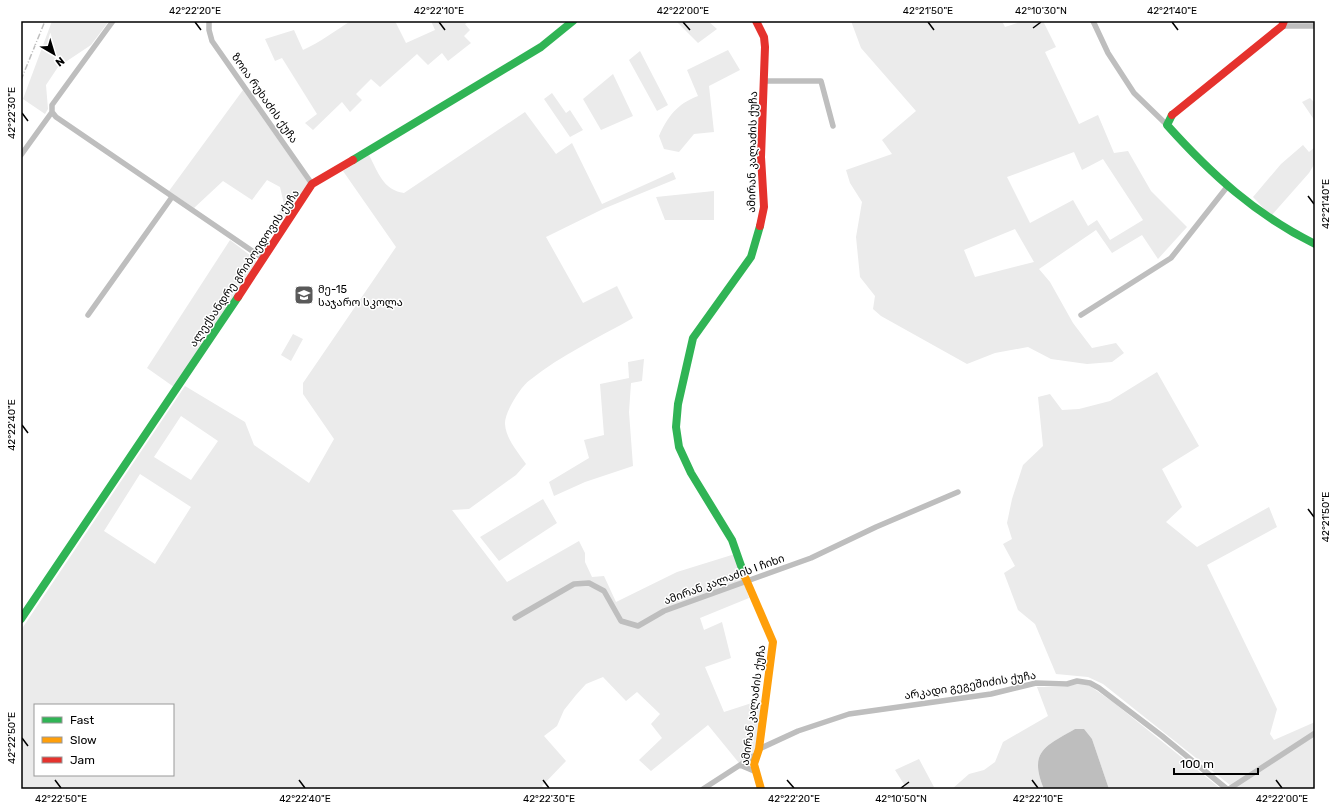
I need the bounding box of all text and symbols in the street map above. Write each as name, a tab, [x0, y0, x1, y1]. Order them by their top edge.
text: 42°22'20"E	[169, 5, 221, 17]
text: 42°22'10"E	[414, 5, 464, 17]
text: 42°22'00"E	[657, 5, 709, 17]
text: 42°21'50"E	[903, 5, 953, 17]
text: 42°10'30"N	[1015, 5, 1067, 17]
text: 42°21'40"E	[1147, 5, 1197, 17]
north arrow	[34, 34, 74, 74]
street label: ზოია რუხაძის ქუჩა	[229, 51, 301, 146]
text: N	[53, 54, 67, 69]
text: 42°22'30"E	[6, 87, 18, 139]
street label: ამირან კალაძის ქუჩა	[745, 91, 760, 213]
text: 42°21'40"E	[1320, 179, 1332, 229]
street label: ალექსანდრე გრიბოედოვის ქუჩა	[187, 187, 302, 350]
place label: მე-15 საჯარო სკოლა	[318, 283, 403, 309]
school or university icon: მე-15 საჯარო სკოლა	[293, 284, 315, 306]
text: 42°22'40"E	[6, 399, 18, 451]
text: 42°21'50"E	[1320, 492, 1332, 542]
street label: ამირან კალაძის I ჩიხი	[662, 552, 786, 607]
street label: ამირან კალაძის ქუჩა	[739, 644, 768, 766]
street label: არკადი გეგეშიძის ქუჩა	[903, 669, 1037, 702]
legend	[34, 704, 174, 776]
text: 42°22'50"E	[6, 712, 18, 764]
text: Fast	[70, 713, 94, 727]
text: Slow	[70, 733, 97, 747]
scale bar	[1174, 750, 1258, 776]
text: Jam	[70, 753, 95, 767]
text: 100 m	[1180, 757, 1214, 771]
text: 42°22'50"E	[35, 793, 87, 805]
text: 42°22'40"E	[279, 793, 331, 805]
text: 42°22'30"E	[523, 793, 575, 805]
text: 42°22'20"E	[768, 793, 820, 805]
text: 42°10'50"N	[875, 793, 927, 805]
text: 42°22'10"E	[1013, 793, 1063, 805]
text: 42°22'00"E	[1256, 793, 1308, 805]

